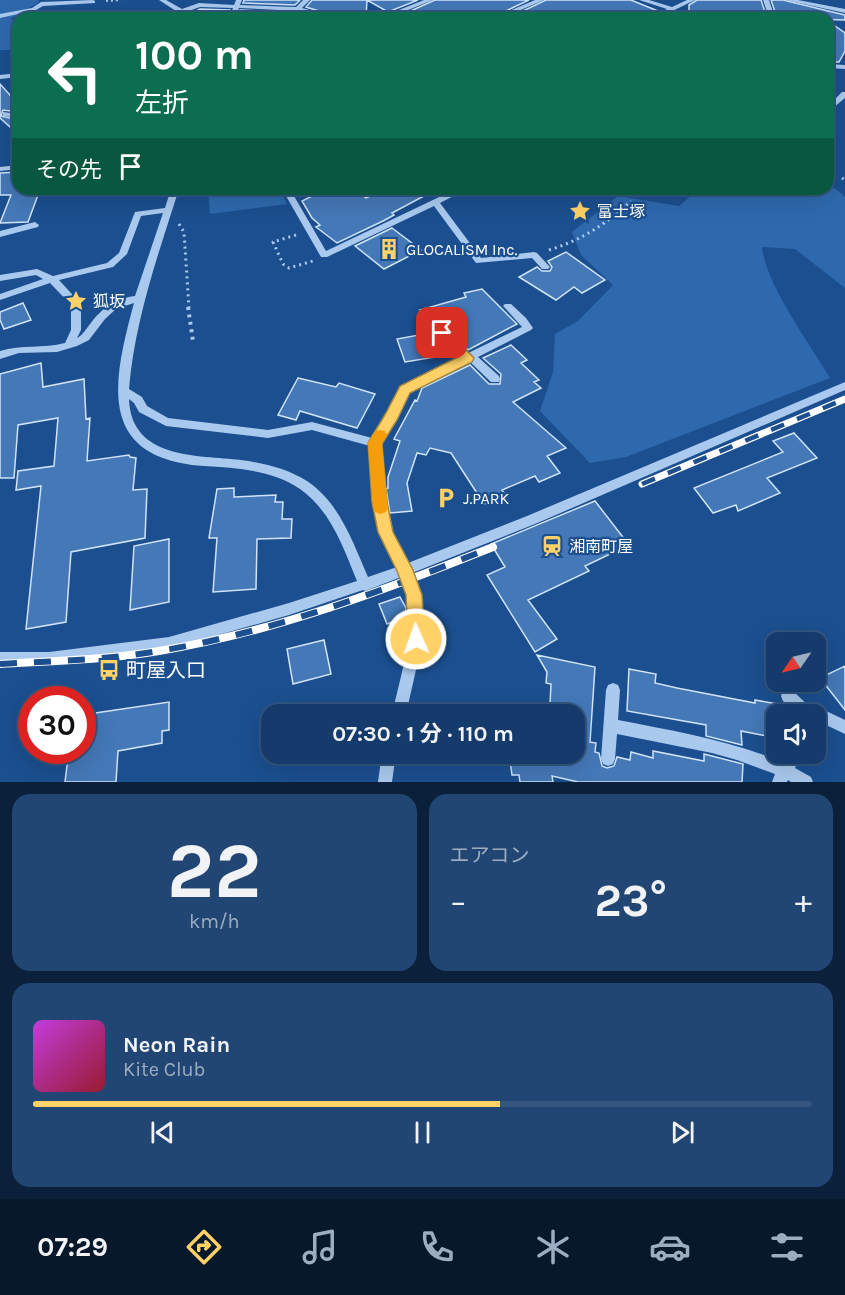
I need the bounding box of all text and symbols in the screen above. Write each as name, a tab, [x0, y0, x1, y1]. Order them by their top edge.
text: 100 m	[135, 30, 254, 80]
icon: left	[36, 36, 114, 114]
text: 左折	[135, 87, 189, 119]
icon: arrive	[114, 150, 147, 183]
text: その先	[36, 157, 102, 183]
place icon: 富士塚	[568, 199, 592, 223]
place label: 富士塚	[597, 202, 645, 221]
building icon: GLOCALISM Inc.	[377, 237, 401, 261]
place label: GLOCALISM Inc.	[406, 240, 517, 259]
place icon: 狐坂	[64, 289, 88, 313]
place label: 狐坂	[93, 292, 125, 311]
pin	[416, 307, 467, 358]
icon: arrive	[425, 316, 458, 349]
parking icon: J.PARK	[434, 486, 458, 510]
place label: J.PARK	[463, 489, 510, 508]
station icon: 湘南町屋	[540, 534, 564, 558]
place label: 湘南町屋	[569, 537, 633, 556]
position arrow	[384, 607, 448, 671]
north arrow	[766, 632, 826, 692]
map controls	[766, 632, 826, 764]
bus stop icon: 町屋入口	[97, 658, 121, 682]
place label: 町屋入口	[126, 659, 206, 682]
speed limit sign: 30	[18, 686, 96, 764]
button: sound	[766, 704, 826, 764]
text: 07:30 · 1 分 · 110 m	[332, 721, 514, 747]
text: 22	[167, 825, 261, 917]
text: エアコン	[450, 844, 530, 867]
text: 23°	[594, 875, 667, 927]
text: −	[450, 882, 467, 920]
text: +	[795, 882, 812, 920]
text: km/h	[189, 910, 240, 933]
text: Neon Rain	[123, 1032, 230, 1058]
text: Kite Club	[123, 1058, 205, 1081]
icon: previous	[146, 1116, 179, 1149]
icon: pause	[406, 1116, 439, 1149]
icon: next	[666, 1116, 699, 1149]
icon: directions	[183, 1226, 225, 1268]
icon: music	[299, 1226, 341, 1268]
icon: phone	[416, 1226, 458, 1268]
icon: climate	[532, 1226, 574, 1268]
icon: car	[649, 1226, 691, 1268]
icon: filters	[766, 1226, 808, 1268]
text: 07:29	[37, 1231, 108, 1263]

